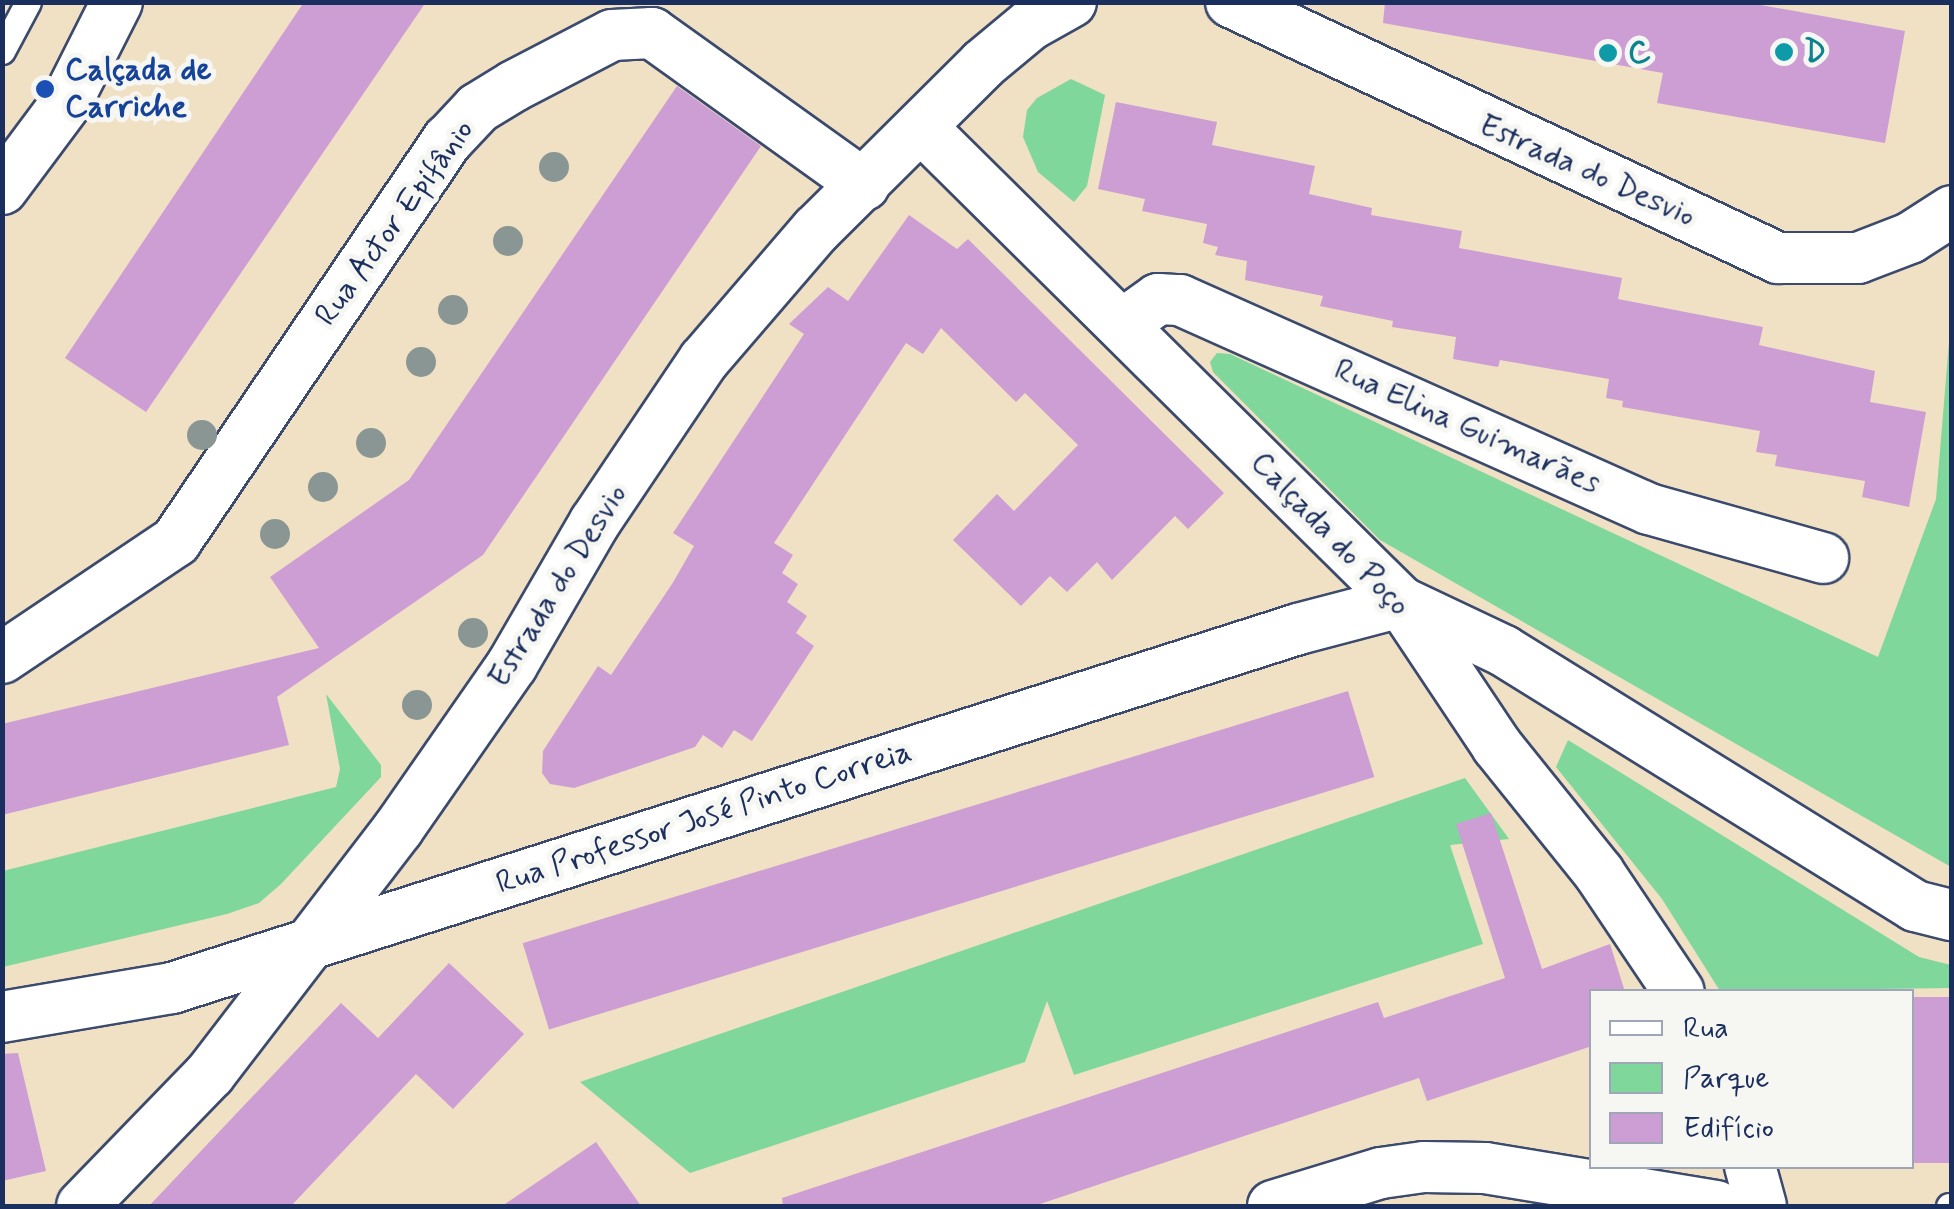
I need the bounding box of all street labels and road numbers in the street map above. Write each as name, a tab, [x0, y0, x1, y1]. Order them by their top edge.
street label: Estrada do Desvio	[1473, 106, 1701, 236]
street label: Rua Actor Epifânio	[308, 114, 482, 332]
street label: Rua Elina Guimarães	[1326, 350, 1608, 504]
street label: Calçada do Poço	[1244, 446, 1416, 622]
street label: Estrada do Desvio	[480, 478, 636, 694]
street label: Rua Professor José Pinto Correia	[488, 732, 920, 904]

